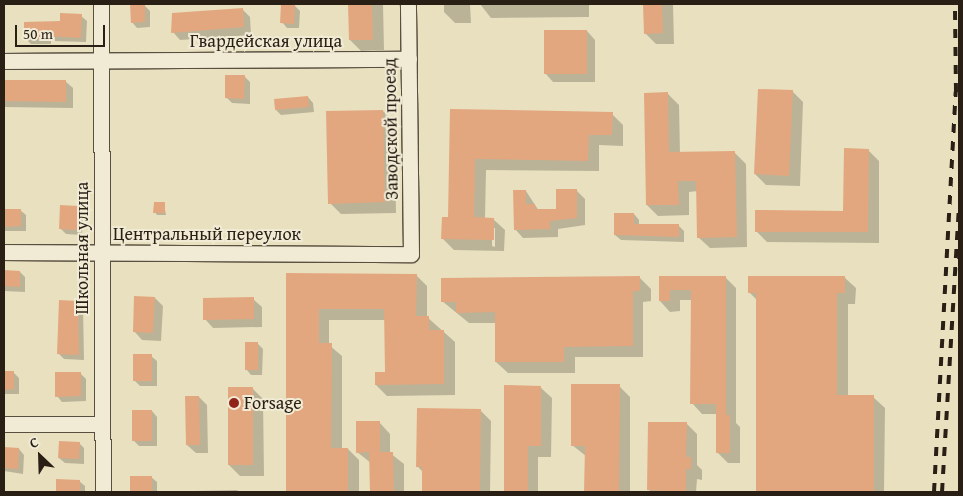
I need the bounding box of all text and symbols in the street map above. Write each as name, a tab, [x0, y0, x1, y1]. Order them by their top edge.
scale bar	[18, 15, 108, 47]
text: 50 m	[23, 23, 53, 44]
street label: Гвардейская улица	[190, 30, 342, 52]
street label: Заводской проезд	[379, 58, 403, 200]
street label: Школьная улица	[71, 182, 93, 314]
street label: Центральный переулок	[113, 223, 301, 245]
place label: Forsage	[244, 392, 302, 414]
marker: Forsage	[228, 397, 240, 409]
north arrow	[15, 431, 65, 481]
text: С	[26, 432, 42, 453]

